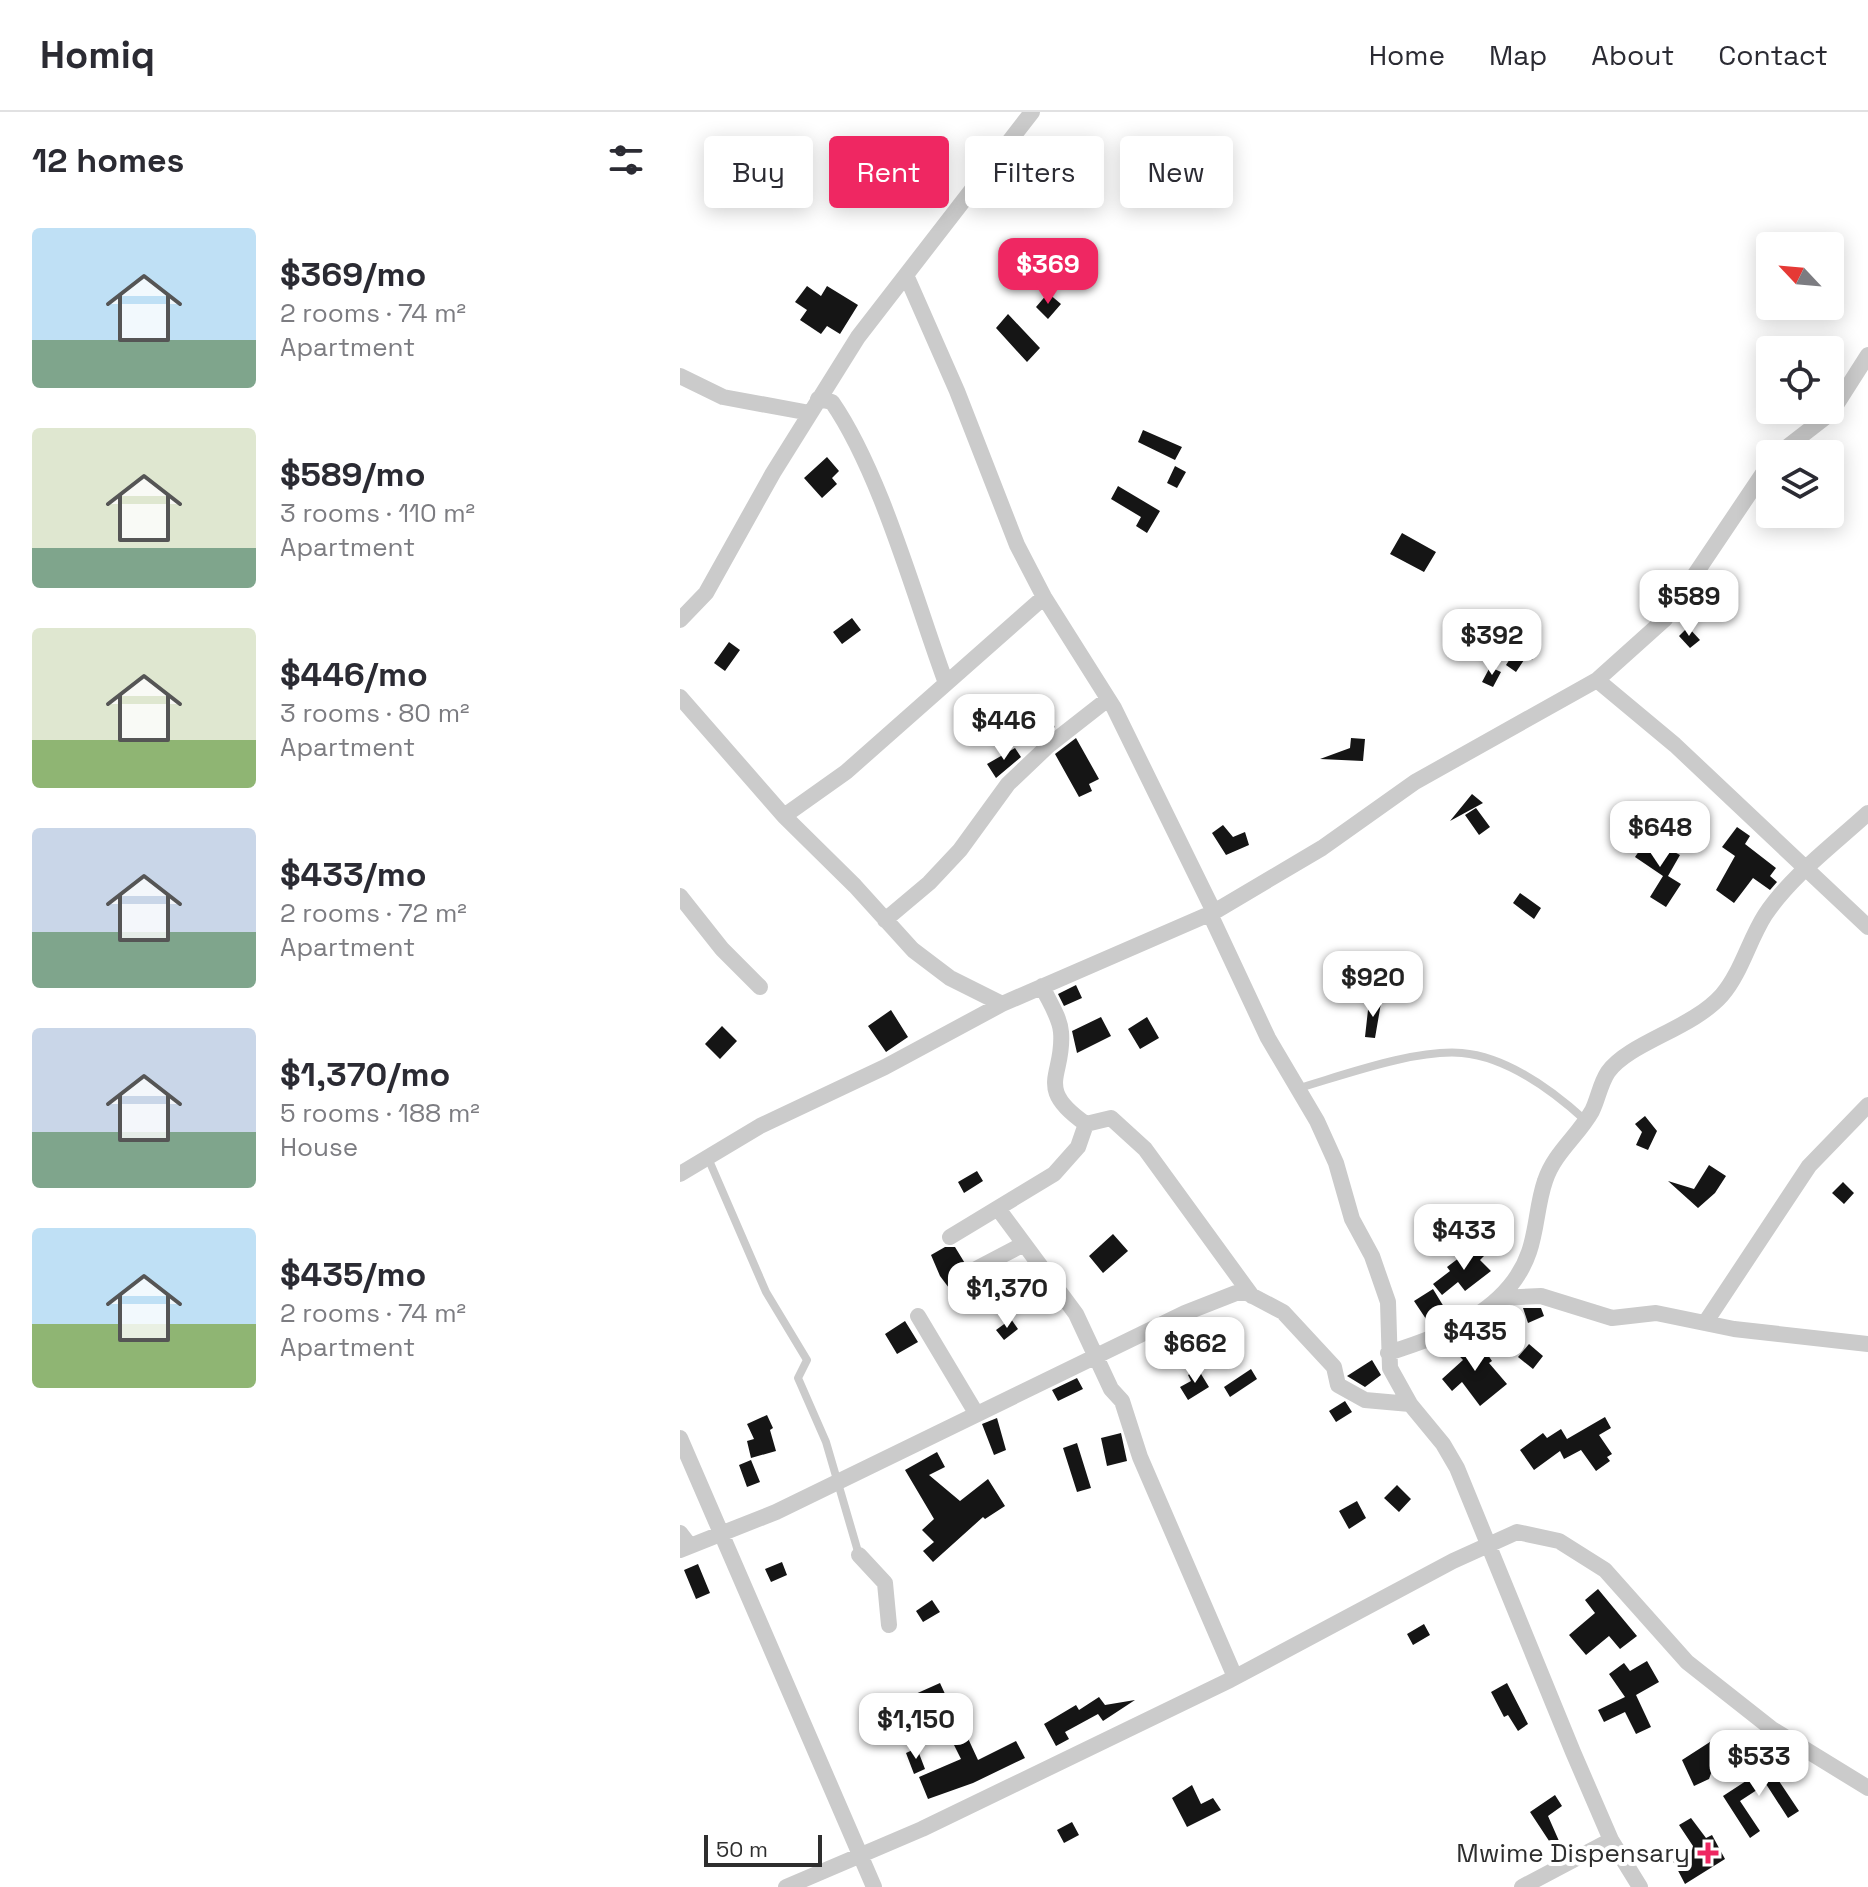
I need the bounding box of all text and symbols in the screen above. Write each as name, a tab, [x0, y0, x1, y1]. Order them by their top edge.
text: Homiq	[40, 31, 155, 79]
text: Home	[1369, 37, 1445, 73]
text: Map	[1489, 37, 1547, 73]
text: About	[1591, 37, 1674, 73]
text: Contact	[1718, 37, 1828, 73]
chip: Buy	[704, 136, 813, 208]
chip: Rent	[829, 136, 949, 208]
chip: Filters	[965, 136, 1104, 208]
chip: New	[1120, 136, 1233, 208]
icon: filters	[604, 138, 648, 182]
text: 12 homes	[32, 139, 184, 182]
north arrow	[1756, 232, 1844, 320]
map controls	[1756, 232, 1844, 528]
pin: $369	[1001, 238, 1095, 306]
text: $369	[1016, 247, 1080, 281]
text: $369/mo	[280, 253, 426, 296]
icon: home	[96, 260, 192, 356]
text: 2 rooms · 74 m²	[280, 296, 466, 330]
text: Apartment	[280, 330, 415, 364]
button: locate	[1756, 336, 1844, 424]
button: layers	[1756, 440, 1844, 528]
text: $589/mo	[280, 453, 425, 496]
icon: home	[96, 460, 192, 556]
text: 3 rooms · 110 m²	[280, 496, 475, 530]
text: Apartment	[280, 530, 415, 564]
pin: $589	[1642, 570, 1736, 638]
text: $589	[1657, 579, 1721, 613]
pin: $392	[1445, 609, 1539, 677]
text: $392	[1460, 618, 1524, 652]
text: $446/mo	[280, 653, 428, 696]
icon: home	[96, 660, 192, 756]
pin: $446	[957, 694, 1051, 762]
text: 3 rooms · 80 m²	[280, 696, 470, 730]
text: $446	[972, 703, 1036, 737]
text: Apartment	[280, 730, 415, 764]
pin: $648	[1613, 801, 1707, 869]
text: $648	[1628, 810, 1692, 844]
text: $433/mo	[280, 853, 427, 896]
icon: home	[96, 860, 192, 956]
text: 2 rooms · 72 m²	[280, 896, 467, 930]
text: Apartment	[280, 930, 415, 964]
pin: $920	[1326, 951, 1420, 1019]
text: $920	[1341, 960, 1405, 994]
text: $1,370/mo	[280, 1053, 450, 1096]
icon: home	[96, 1060, 192, 1156]
text: 5 rooms · 188 m²	[280, 1096, 480, 1130]
text: House	[280, 1130, 358, 1164]
pin: $433	[1417, 1204, 1511, 1272]
text: $433	[1432, 1213, 1496, 1247]
text: $435/mo	[280, 1253, 426, 1296]
icon: home	[96, 1260, 192, 1356]
pin: $1,370	[942, 1262, 1072, 1330]
text: $1,370	[966, 1271, 1048, 1305]
text: 2 rooms · 74 m²	[280, 1296, 466, 1330]
pin: $435	[1428, 1305, 1522, 1373]
text: $435	[1443, 1314, 1507, 1348]
pin: $662	[1148, 1317, 1242, 1385]
text: $662	[1163, 1326, 1227, 1360]
text: Apartment	[280, 1330, 415, 1364]
pin: $1,150	[851, 1693, 981, 1761]
text: $1,150	[877, 1702, 955, 1736]
pin: $533	[1712, 1730, 1806, 1798]
text: $533	[1728, 1739, 1790, 1773]
scale bar	[704, 1831, 822, 1867]
text: 50 m	[716, 1835, 768, 1863]
place label: Mwime Dispensary	[1456, 1836, 1690, 1870]
marker: Mwime Dispensary	[1697, 1842, 1719, 1864]

